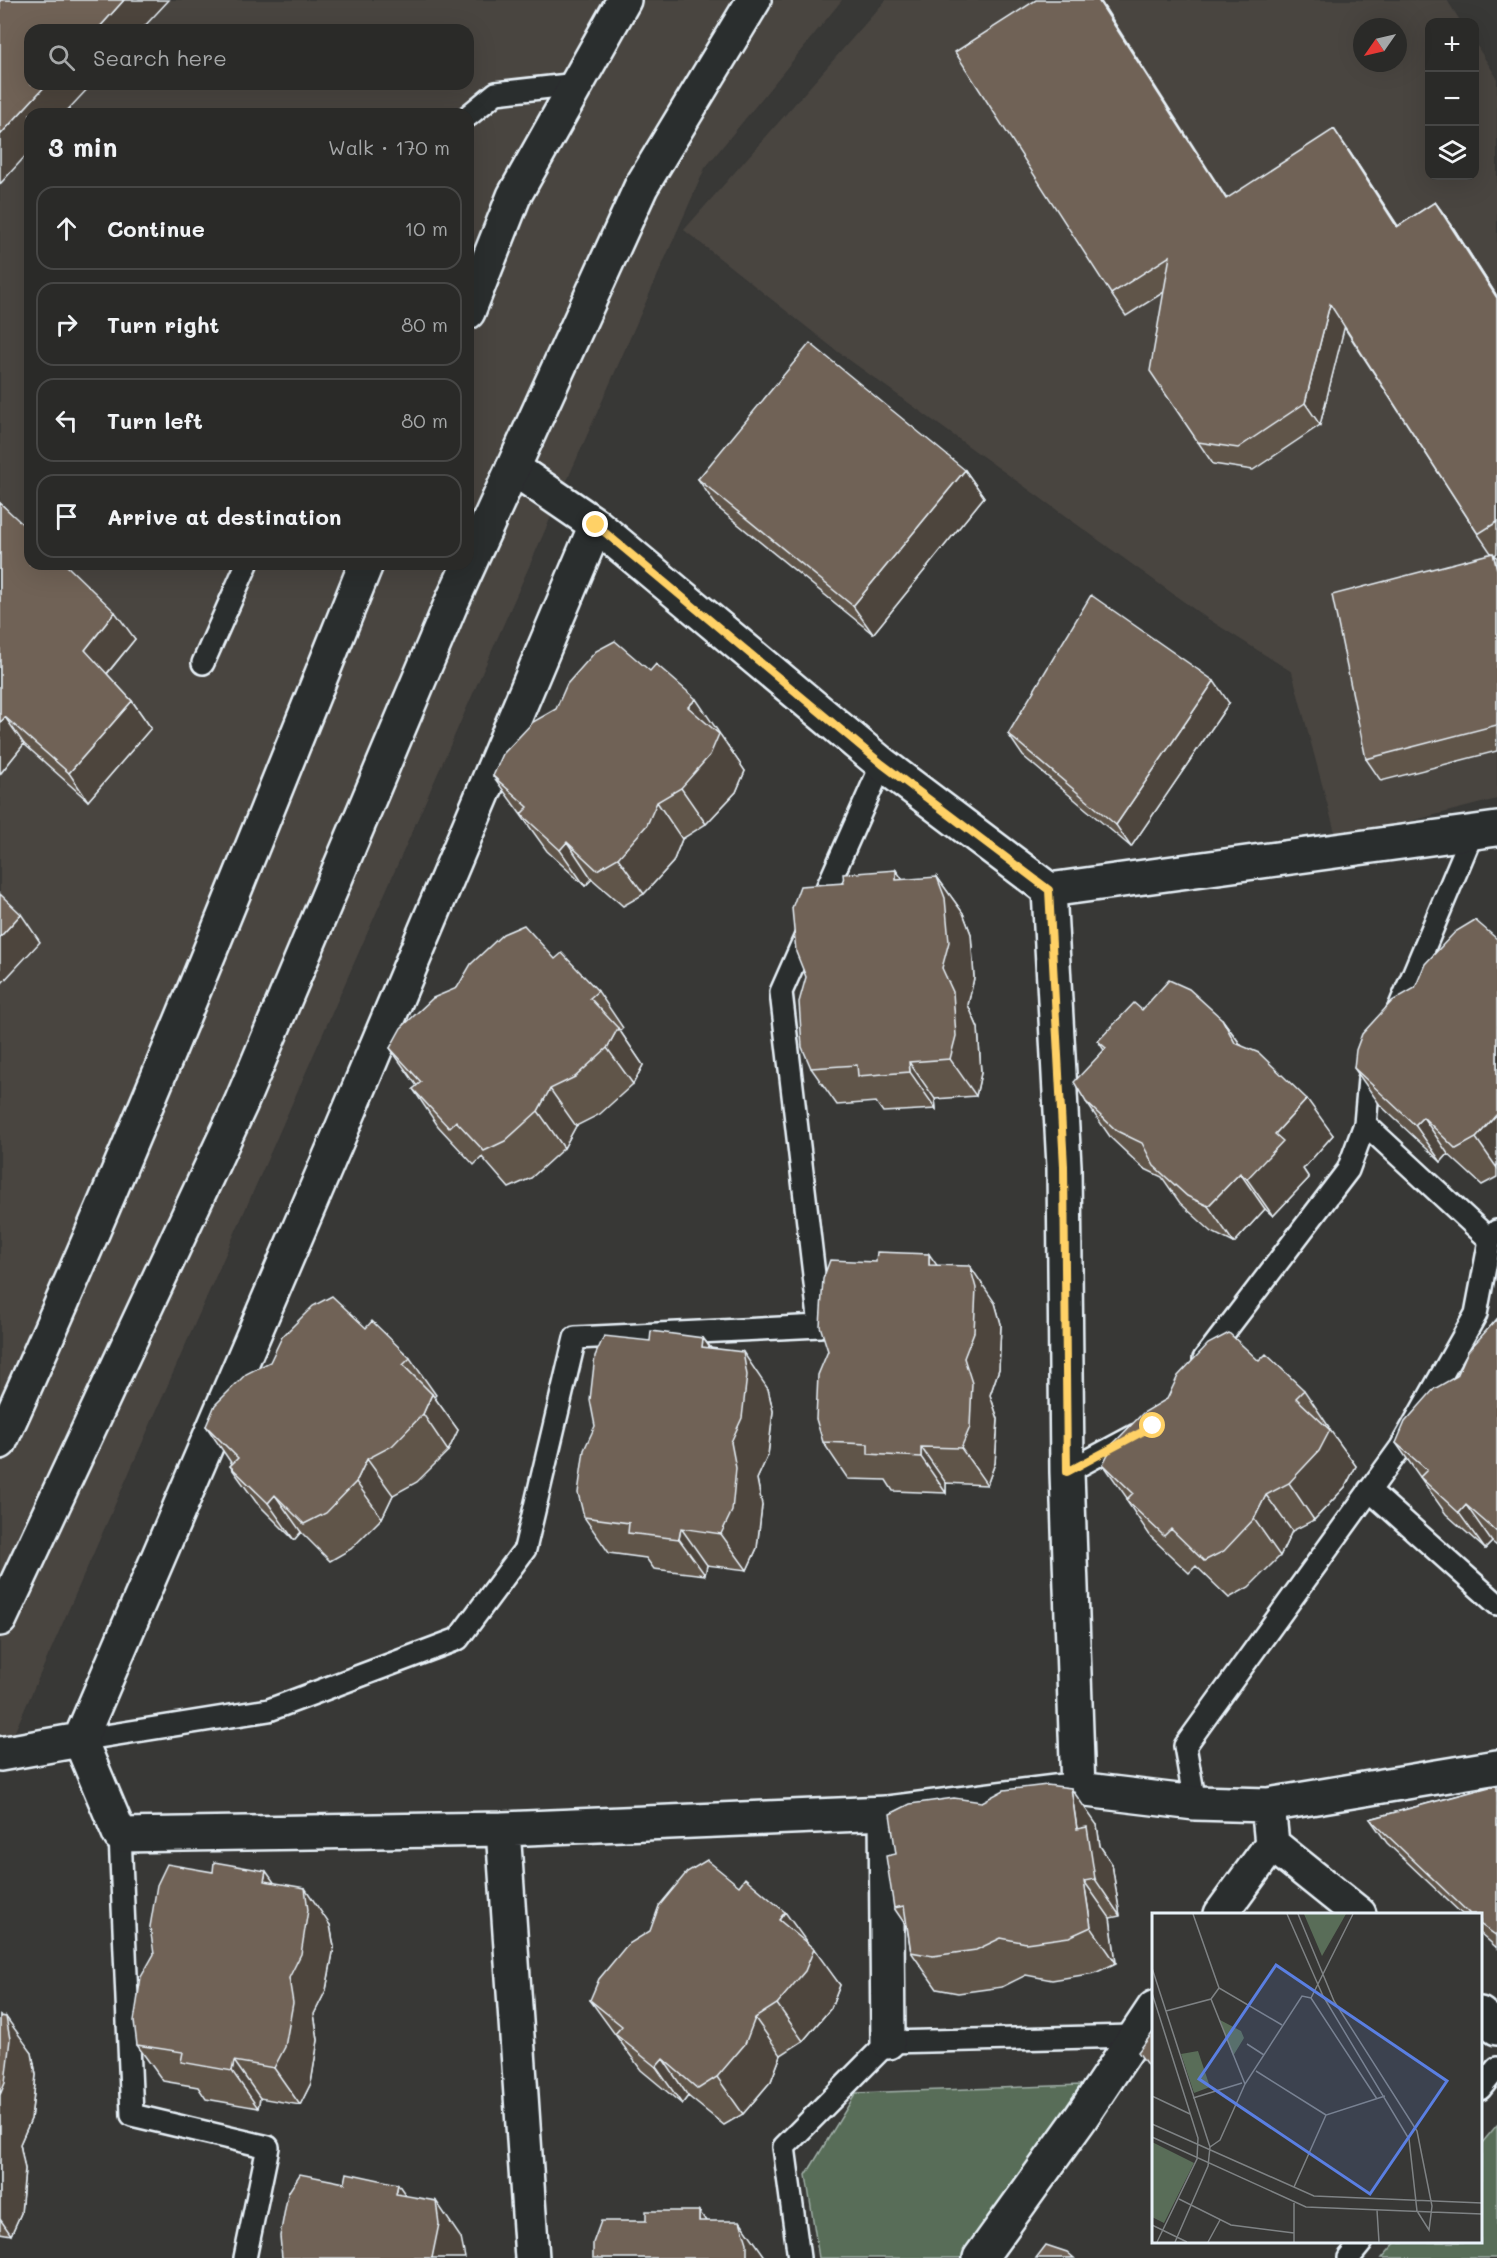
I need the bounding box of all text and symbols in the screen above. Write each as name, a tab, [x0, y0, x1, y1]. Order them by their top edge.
north arrow	[1353, 18, 1407, 72]
map controls	[1425, 18, 1479, 180]
button: +	[1425, 18, 1479, 72]
search box	[24, 24, 474, 90]
icon: search	[45, 41, 78, 74]
text: Search here	[93, 43, 227, 72]
button: −	[1425, 72, 1479, 126]
button: layers	[1425, 126, 1479, 180]
text: 3 min	[48, 130, 117, 164]
text: Walk · 170 m	[328, 134, 450, 160]
icon: ahead	[50, 212, 83, 245]
text: Continue	[107, 214, 205, 243]
text: 10 m	[404, 215, 448, 241]
icon: right	[50, 308, 83, 341]
text: Turn right	[107, 310, 219, 339]
text: 80 m	[401, 311, 448, 337]
icon: left	[50, 404, 83, 437]
text: Turn left	[107, 406, 203, 435]
text: 80 m	[401, 407, 448, 433]
icon: arrive	[50, 500, 83, 533]
text: Arrive at destination	[107, 502, 342, 531]
route end	[582, 511, 608, 537]
route start	[1139, 1412, 1165, 1438]
inset map	[1152, 1913, 1482, 2243]

